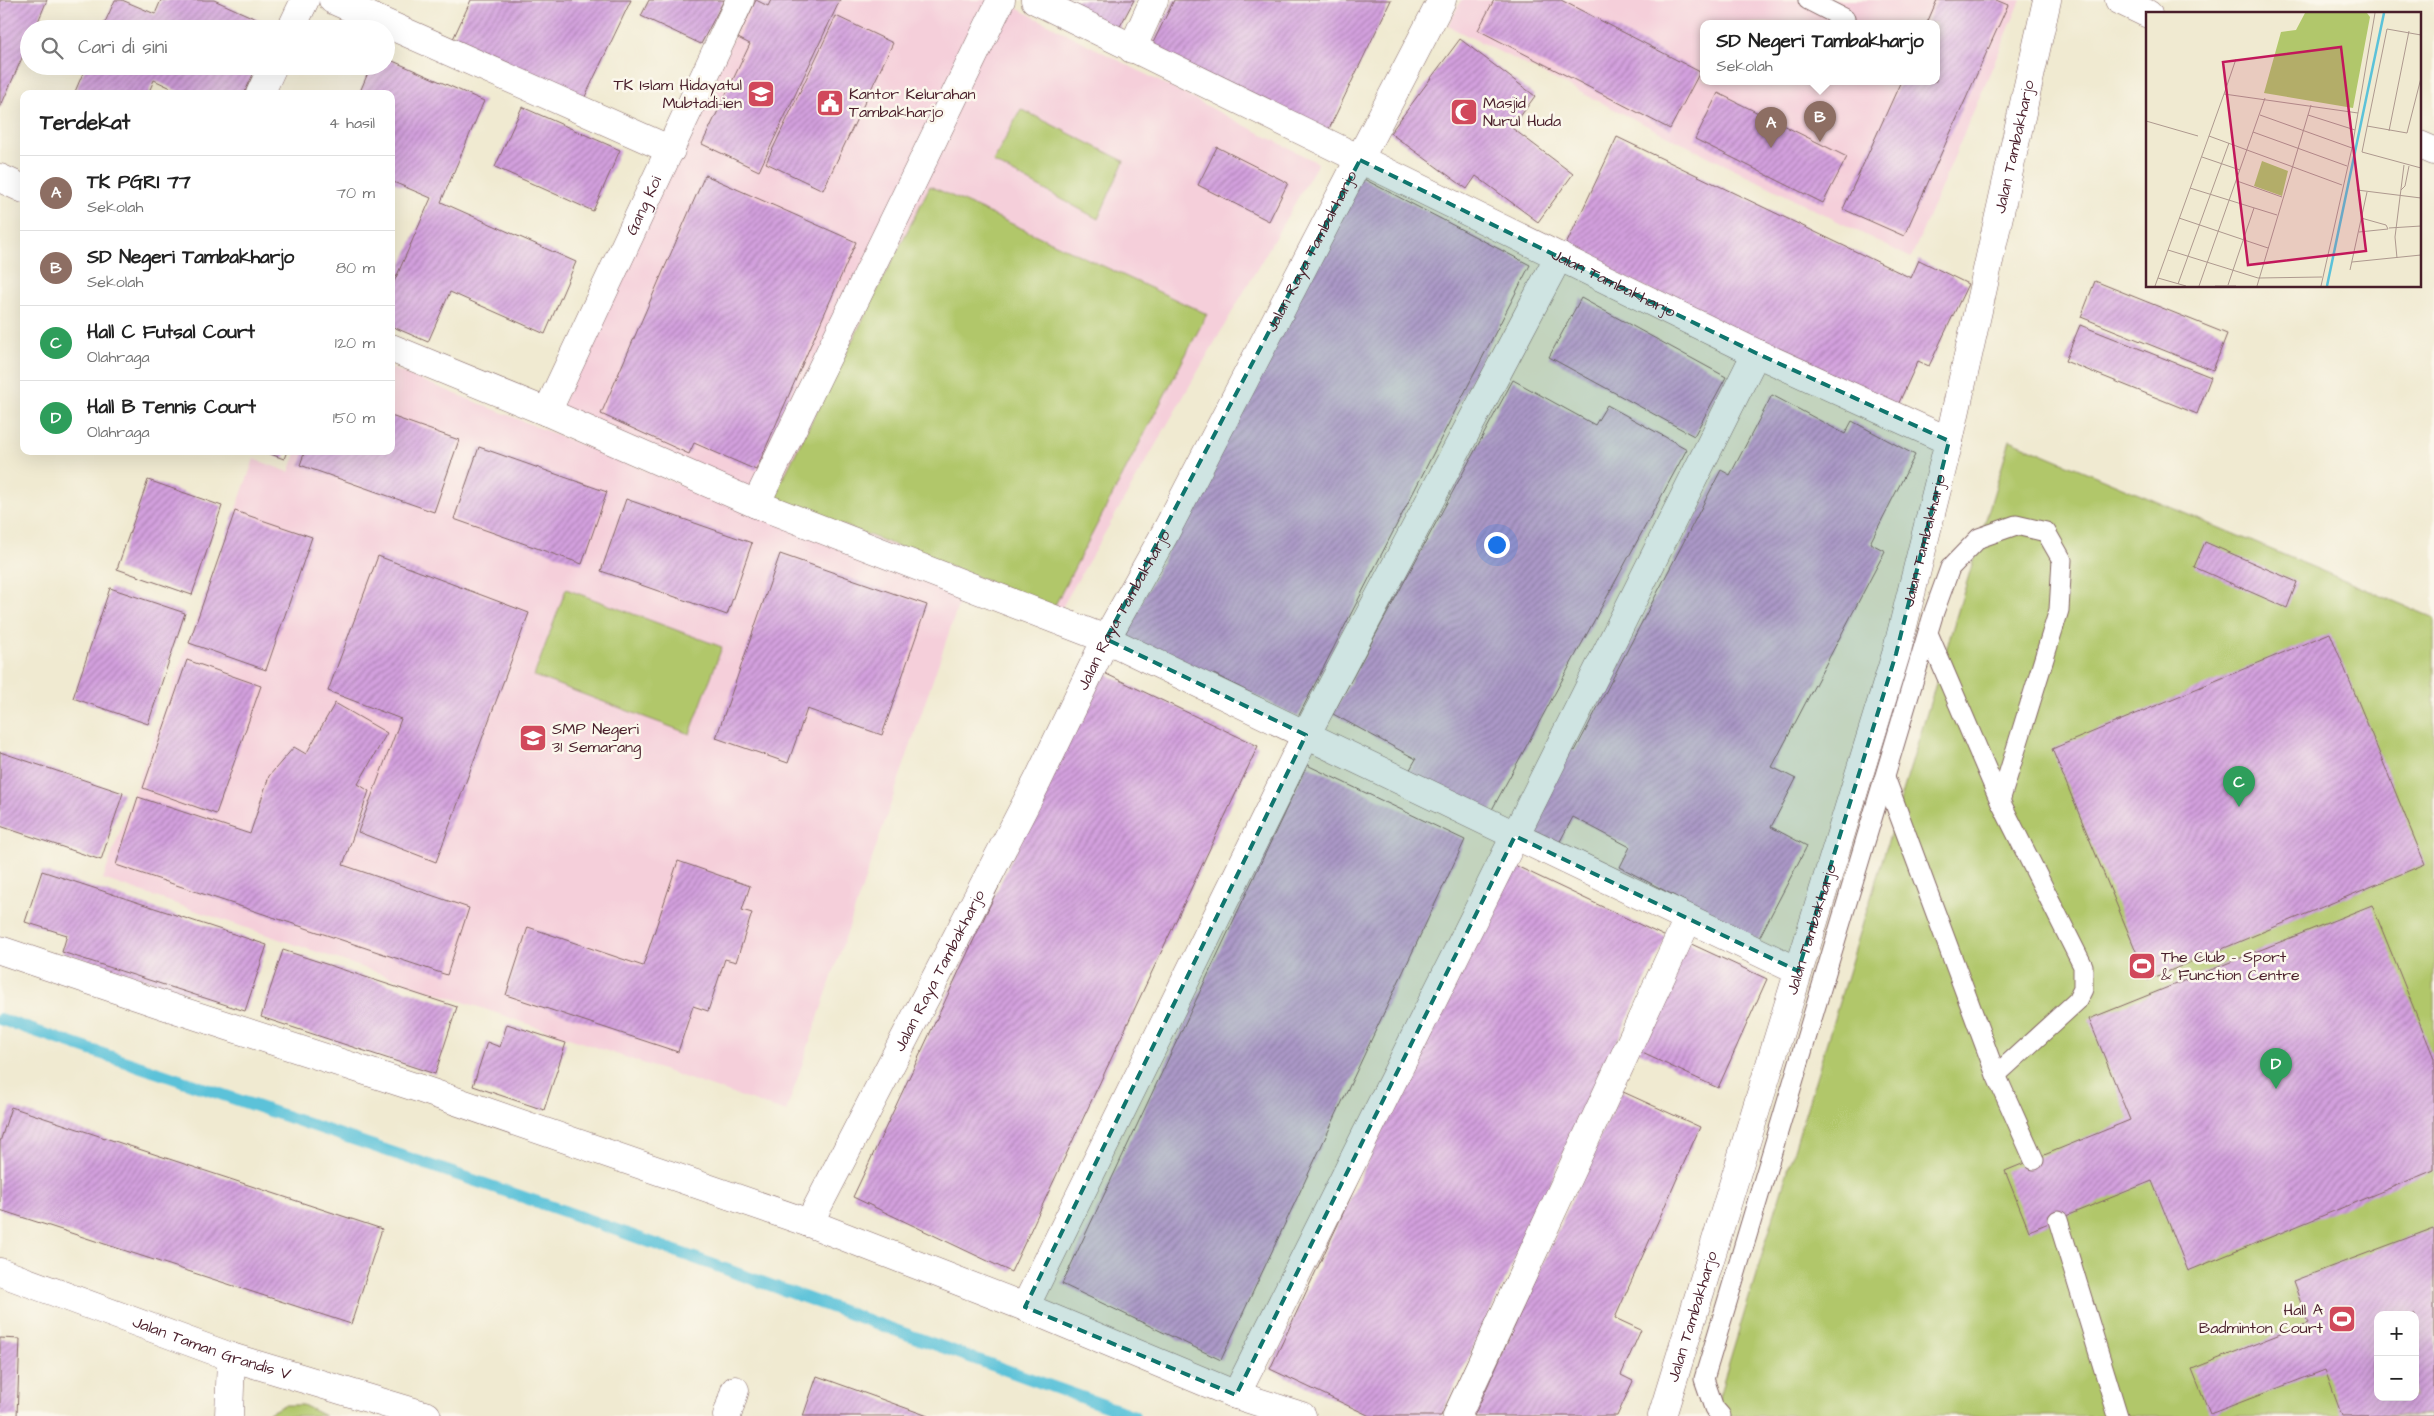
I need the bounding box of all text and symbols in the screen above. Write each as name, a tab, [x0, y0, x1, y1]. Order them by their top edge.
inset map	[2146, 12, 2422, 288]
search box	[20, 20, 395, 75]
popup	[1700, 20, 1940, 85]
text: SD Negeri Tambakharjo	[1716, 28, 1924, 55]
icon: search	[38, 34, 66, 62]
text: Cari di sini	[78, 34, 167, 61]
text: Sekolah	[1716, 55, 1773, 77]
place label: TK Islam Hidayatul Mubtadi-ien	[613, 74, 742, 114]
street label: Jalan Tambakharjo	[1989, 78, 2040, 216]
school or university icon: TK Islam Hidayatul Mubtadi-ien	[746, 79, 776, 109]
place label: Kantor Kelurahan Tambakharjo	[849, 83, 976, 123]
public building icon: Kantor Kelurahan Tambakharjo	[815, 88, 845, 118]
place label: Masjid Nurul Huda	[1483, 92, 1561, 132]
mosque icon: Masjid Nurul Huda	[1449, 97, 1479, 127]
pin: B	[1804, 101, 1836, 142]
pin: A	[1755, 107, 1787, 148]
text: Terdekat	[40, 108, 130, 137]
text: 4 hasil	[329, 112, 375, 134]
street label: Jalan Raya Tambakharjo	[1260, 167, 1362, 336]
text: TK PGRI 77	[87, 169, 191, 196]
street label: Gang Koi	[620, 172, 667, 239]
text: A	[51, 182, 61, 204]
text: 70 m	[336, 182, 375, 204]
text: Sekolah	[87, 196, 143, 218]
street label: Jalan Tambakharjo	[1548, 243, 1679, 323]
text: SD Negeri Tambakharjo	[87, 244, 294, 271]
text: B	[50, 257, 62, 279]
text: 80 m	[336, 257, 375, 279]
text: Sekolah	[87, 271, 143, 293]
text: Hall C Futsal Court	[87, 319, 255, 346]
text: C	[50, 332, 62, 354]
text: 120 m	[335, 332, 375, 354]
text: Olahraga	[87, 346, 150, 368]
text: Hall B Tennis Court	[87, 394, 256, 421]
text: D	[51, 407, 61, 429]
text: 150 m	[333, 407, 375, 429]
text: Olahraga	[87, 421, 150, 443]
street label: Jalan Tambakharjo	[1897, 472, 1951, 609]
street label: Jalan Raya Tambakharjo	[1072, 526, 1176, 694]
your location	[1484, 532, 1510, 558]
place label: SMP Negeri 31 Semarang	[552, 718, 641, 759]
school or university icon: SMP Negeri 31 Semarang	[518, 723, 548, 753]
pin: C	[2223, 766, 2255, 807]
street label: Jalan Tambakharjo	[1781, 861, 1842, 998]
street label: Jalan Raya Tambakharjo	[889, 886, 990, 1055]
place label: The Club - Sport & Function Centre	[2161, 946, 2300, 986]
sports icon: The Club - Sport & Function Centre	[2127, 951, 2157, 981]
pin: D	[2260, 1048, 2292, 1089]
street label: Jalan Tambakharjo	[1662, 1248, 1723, 1385]
place label: Hall A Badminton Court	[2199, 1299, 2324, 1339]
sports icon: Hall A Badminton Court	[2327, 1304, 2357, 1334]
street label: Jalan Taman Grandis V	[130, 1311, 293, 1385]
map controls	[2374, 1311, 2419, 1401]
button: +	[2374, 1311, 2419, 1356]
button: −	[2374, 1356, 2419, 1401]

